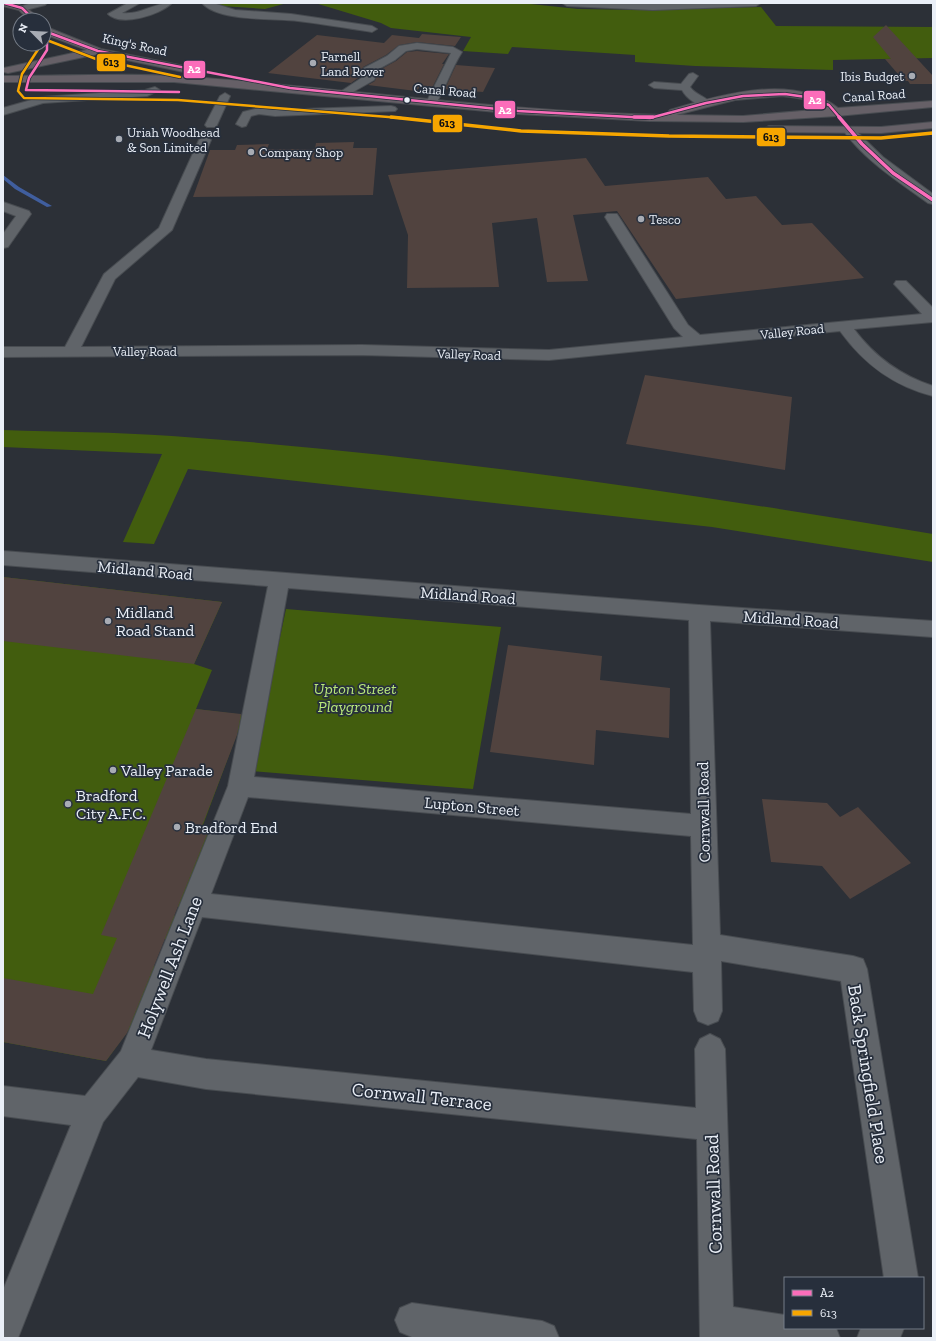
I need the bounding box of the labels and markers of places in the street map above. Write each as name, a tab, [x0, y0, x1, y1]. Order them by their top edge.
place label: Farnell Land Rover	[321, 49, 384, 79]
marker: Farnell Land Rover	[308, 58, 318, 68]
place label: Ibis Budget	[840, 69, 904, 84]
marker: Ibis Budget	[907, 71, 917, 81]
unlabelled marker	[402, 95, 412, 105]
place label: Uriah Woodhead & Son Limited	[127, 125, 220, 155]
marker: Uriah Woodhead & Son Limited	[114, 134, 124, 144]
place label: Company Shop	[259, 145, 343, 160]
marker: Company Shop	[246, 147, 256, 157]
place label: Tesco	[649, 212, 681, 227]
marker: Tesco	[636, 214, 646, 224]
place label: Midland Road Stand	[116, 603, 194, 640]
marker: Midland Road Stand	[103, 616, 113, 626]
place label: Valley Parade	[120, 761, 213, 780]
marker: Valley Parade	[108, 765, 118, 775]
place label: Bradford City A.F.C.	[76, 786, 146, 823]
marker: Bradford City A.F.C.	[63, 799, 73, 809]
place label: Bradford End	[185, 818, 278, 837]
marker: Bradford End	[172, 822, 182, 832]

